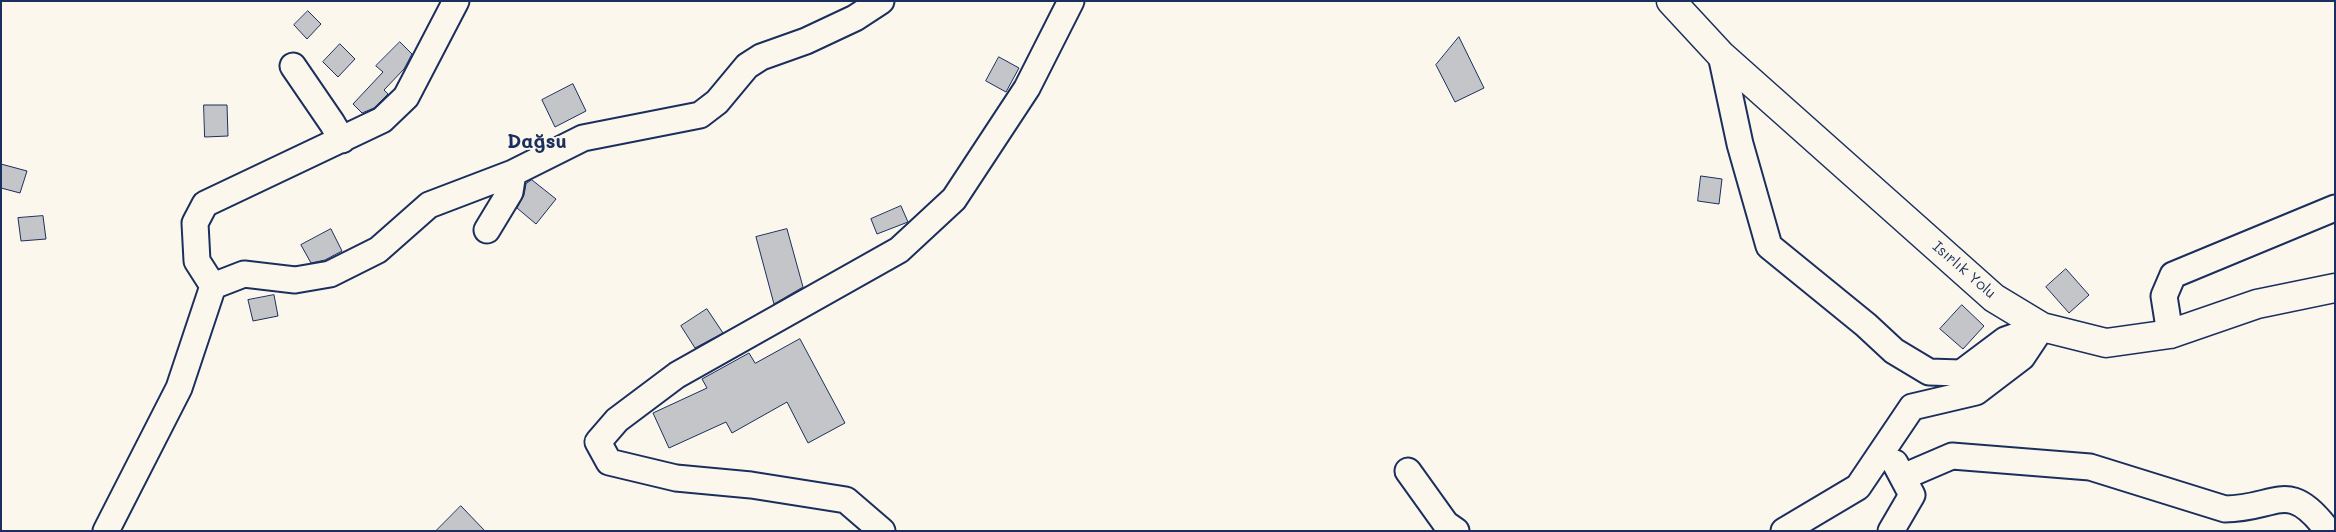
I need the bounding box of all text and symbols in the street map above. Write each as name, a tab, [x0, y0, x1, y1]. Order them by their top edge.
district label: Dağsu	[507, 130, 567, 154]
street label: Isırlık Yolu	[1929, 238, 1999, 302]

